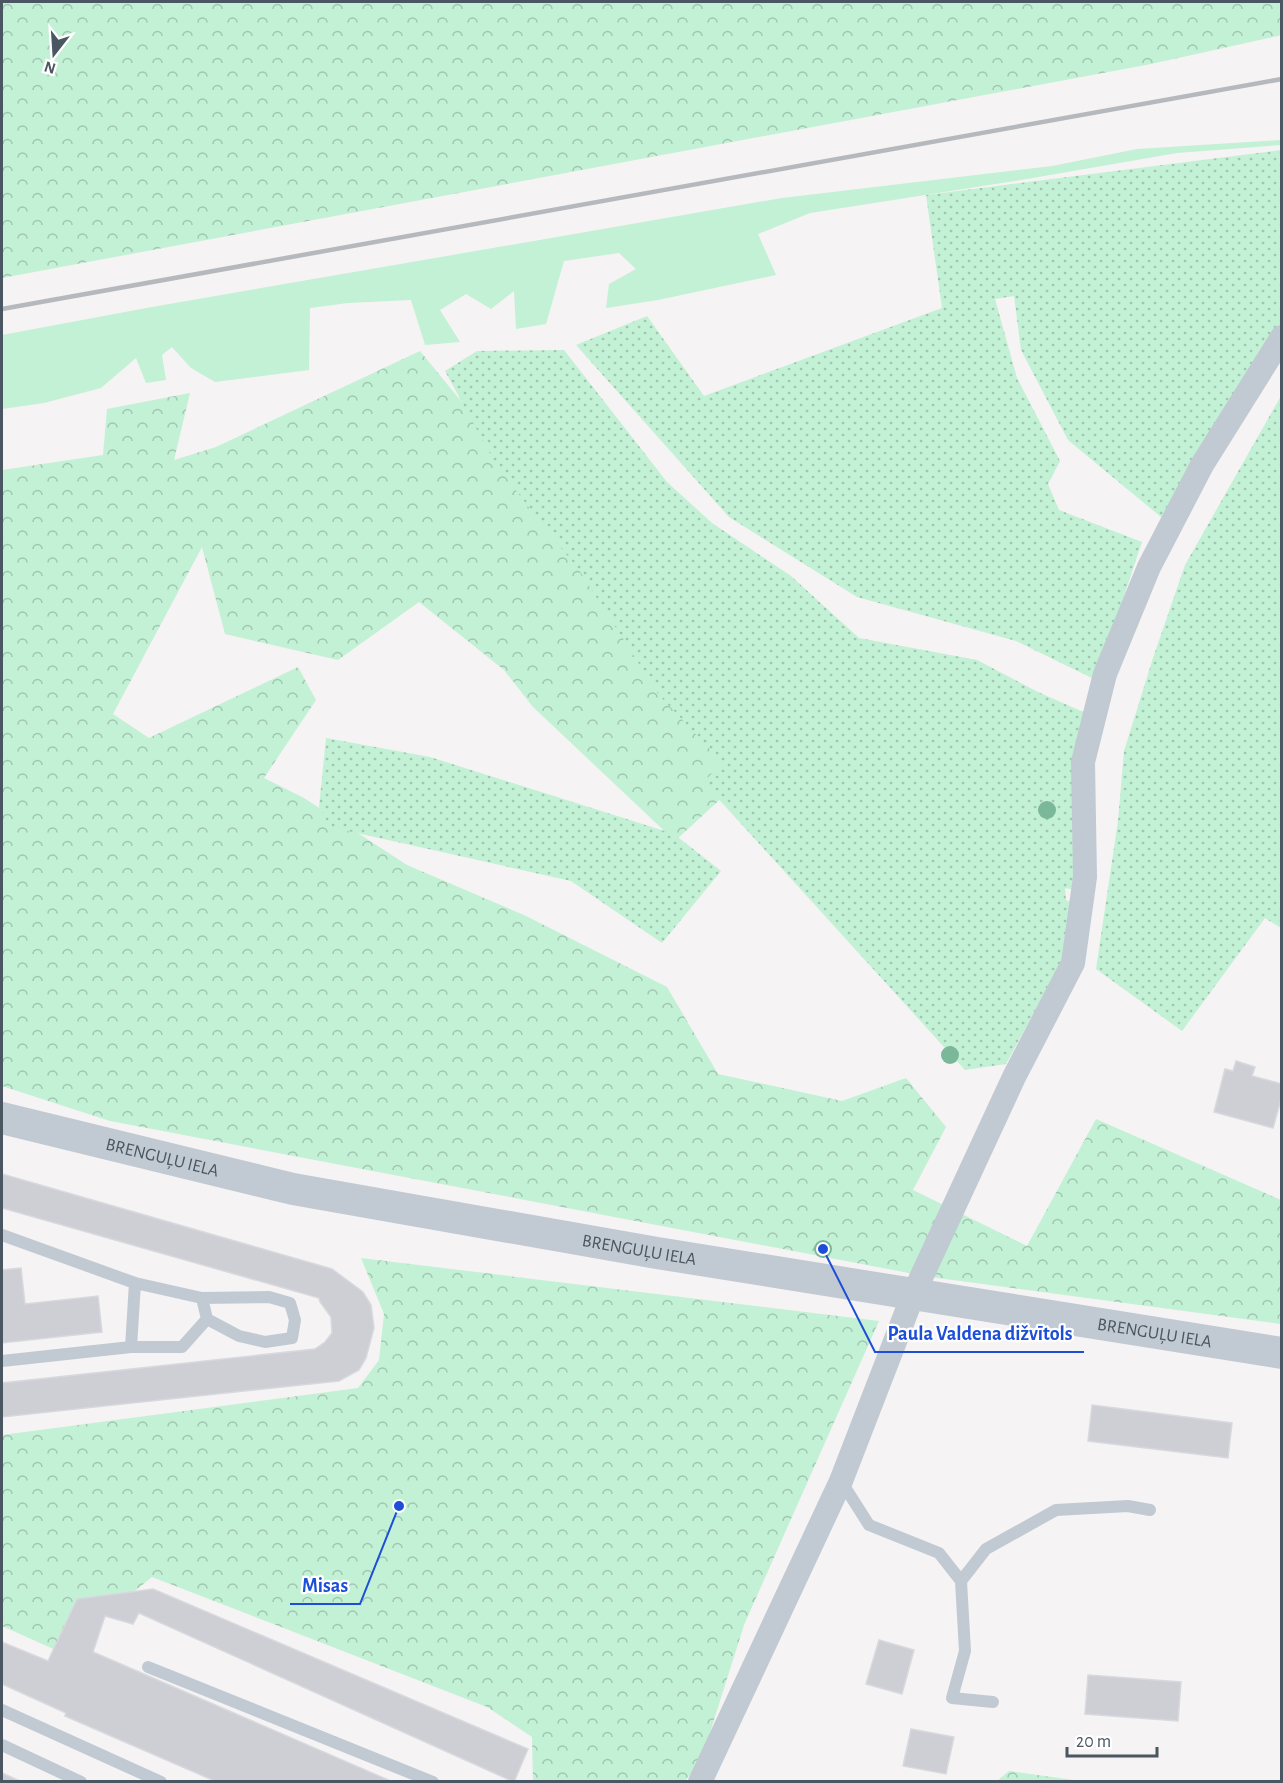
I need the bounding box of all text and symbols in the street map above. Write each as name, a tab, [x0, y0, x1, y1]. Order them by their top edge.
north arrow	[24, 24, 84, 84]
text: N	[42, 58, 58, 77]
street label: BRENGUĻU IELA	[104, 1136, 221, 1181]
street label: BRENGUĻU IELA	[580, 1232, 698, 1269]
callout: Paula Valdena dižvītols	[875, 1314, 1084, 1352]
street label: BRENGUĻU IELA	[1096, 1316, 1214, 1352]
text: Paula Valdena dižvītols	[888, 1324, 1073, 1344]
callout: Misas	[290, 1566, 360, 1604]
text: Misas	[302, 1576, 348, 1596]
scale bar	[1067, 1720, 1157, 1758]
text: 20 m	[1076, 1733, 1111, 1751]

